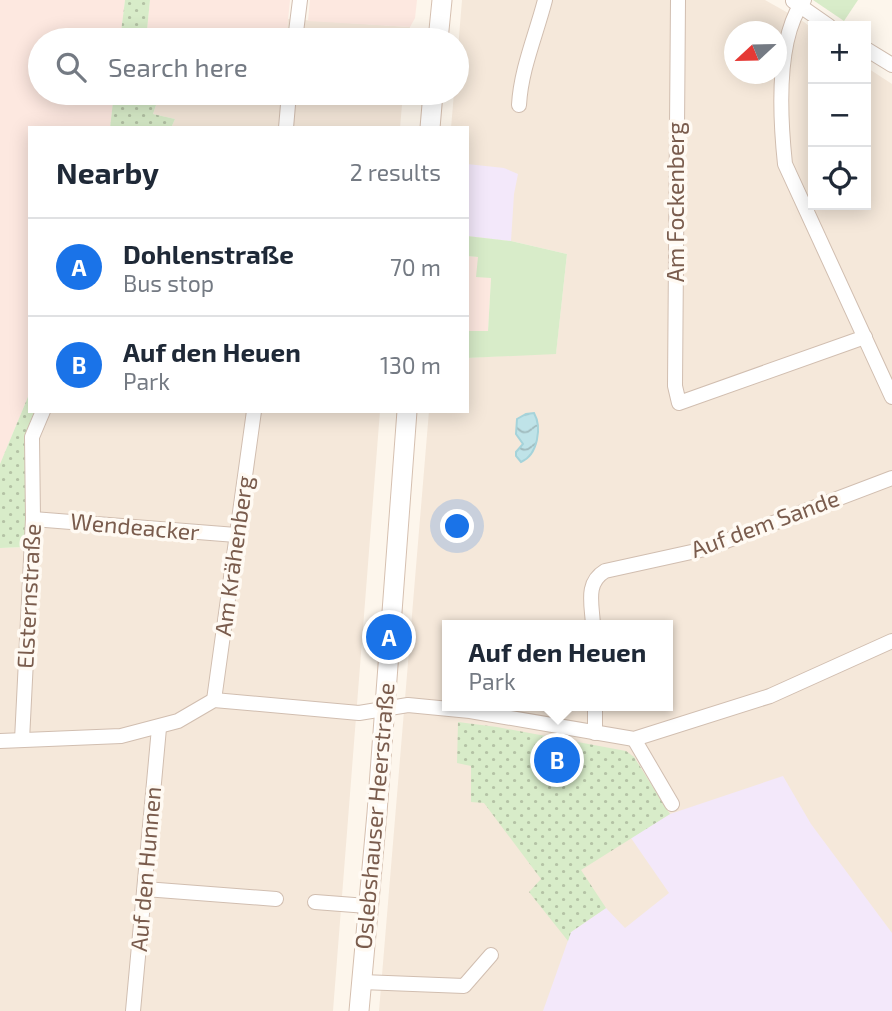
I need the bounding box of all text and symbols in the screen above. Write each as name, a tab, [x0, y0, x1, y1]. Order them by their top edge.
north arrow	[724, 21, 787, 84]
map controls	[808, 21, 871, 210]
button: +	[808, 21, 871, 84]
search box	[28, 28, 469, 105]
icon: search	[52, 48, 90, 86]
text: Search here	[108, 51, 248, 82]
button: −	[808, 84, 871, 147]
street label: Am Fockenberg	[661, 122, 689, 282]
button: locate	[808, 147, 871, 210]
text: Nearby	[56, 154, 159, 190]
text: 2 results	[350, 158, 441, 186]
text: Dohlenstraße	[123, 238, 294, 269]
text: A	[71, 253, 87, 281]
text: 70 m	[390, 253, 441, 281]
text: Bus stop	[123, 269, 214, 297]
text: Auf den Heuen	[123, 336, 301, 367]
text: B	[72, 351, 86, 379]
text: 130 m	[380, 351, 441, 379]
text: Park	[123, 367, 170, 395]
street label: Am Krähenberg	[208, 474, 258, 638]
street label: Auf dem Sande	[687, 483, 843, 563]
street label: Wendeacker	[69, 506, 201, 546]
your location	[440, 509, 474, 543]
street label: Elsternstraße	[10, 523, 46, 669]
pin: A	[366, 611, 412, 663]
popup	[442, 620, 673, 711]
text: Auf den Heuen	[469, 636, 646, 667]
text: Park	[469, 667, 516, 695]
street label: Oslebshauser Heerstraße	[348, 681, 400, 950]
pin: B	[534, 734, 580, 786]
street label: Auf den Hunnen	[124, 785, 166, 953]

